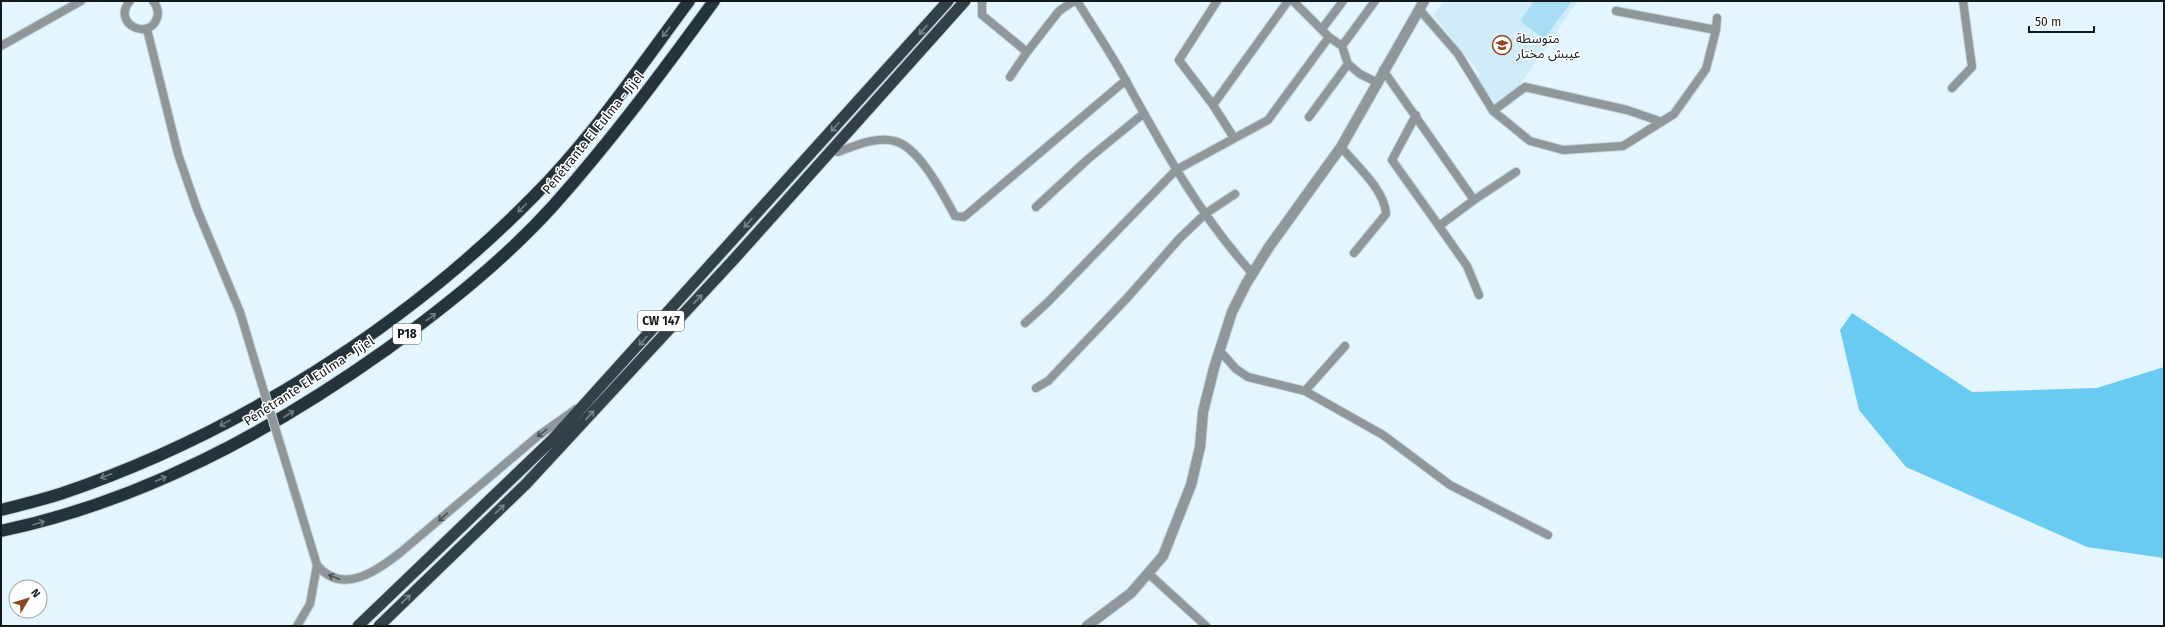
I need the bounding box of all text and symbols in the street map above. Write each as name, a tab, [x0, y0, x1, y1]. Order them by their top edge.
scale bar	[2029, 8, 2094, 34]
text: 50 m	[2035, 15, 2061, 29]
one-way arrow	[918, 25, 927, 36]
one-way arrow	[662, 27, 670, 38]
place label: متوسطة عيبش مختار	[1515, 31, 1581, 62]
school or university icon: متوسطة عيبش مختار	[1491, 34, 1513, 56]
street label: Pénétrante El Eulma - Jijel	[539, 69, 647, 197]
one-way arrow	[831, 121, 840, 131]
one-way arrow	[517, 203, 527, 213]
one-way arrow	[743, 218, 753, 228]
one-way arrow	[693, 294, 702, 304]
road number: CW 147	[638, 311, 684, 331]
one-way arrow	[426, 313, 437, 321]
road number: P18	[393, 324, 421, 344]
street label: Pénétrante El Eulma - Jijel	[241, 333, 377, 429]
one-way arrow	[638, 336, 648, 346]
one-way arrow	[283, 409, 295, 417]
one-way arrow	[586, 410, 595, 420]
one-way arrow	[219, 420, 231, 427]
one-way arrow	[537, 429, 548, 438]
one-way arrow	[101, 473, 113, 481]
one-way arrow	[155, 475, 167, 483]
one-way arrow	[495, 504, 505, 513]
one-way arrow	[437, 513, 448, 522]
one-way arrow	[33, 518, 45, 526]
one-way arrow	[328, 573, 340, 581]
north arrow	[8, 579, 48, 619]
text: N	[28, 586, 43, 600]
one-way arrow	[401, 595, 411, 604]

